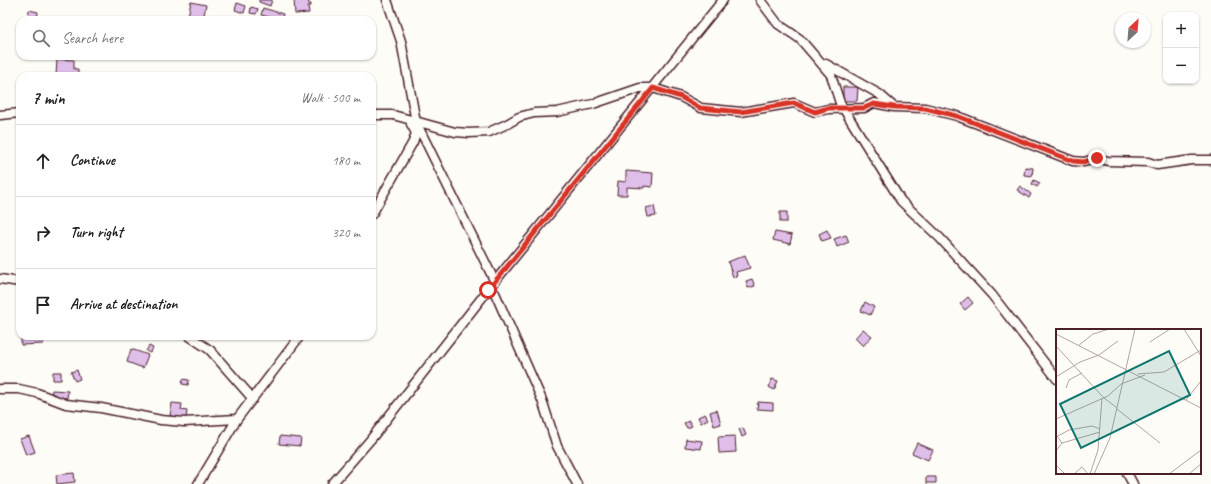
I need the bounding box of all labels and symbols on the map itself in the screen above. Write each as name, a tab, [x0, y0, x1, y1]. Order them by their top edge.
north arrow	[1115, 12, 1151, 48]
route end	[1088, 149, 1106, 167]
route start	[479, 281, 497, 299]
inset map	[1056, 329, 1201, 474]

